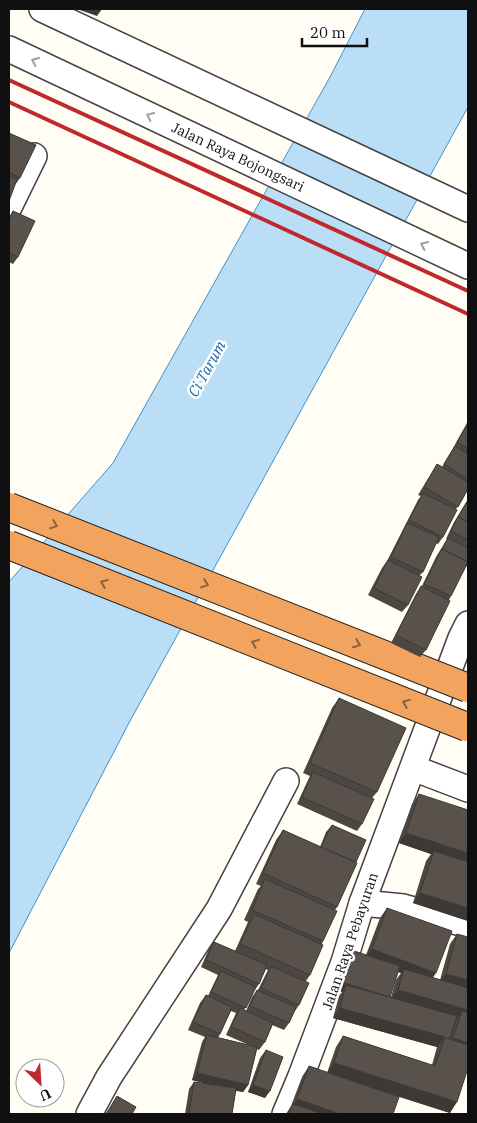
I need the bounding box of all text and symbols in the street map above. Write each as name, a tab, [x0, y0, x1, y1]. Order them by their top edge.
scale bar	[302, 15, 367, 47]
text: 20 m	[310, 23, 346, 42]
one-way arrow	[31, 58, 40, 68]
one-way arrow	[147, 112, 156, 122]
street label: Jalan Raya Bojongsari	[169, 118, 307, 196]
one-way arrow	[420, 241, 429, 251]
water label: Ci Tarum	[183, 337, 230, 400]
one-way arrow	[49, 519, 58, 529]
one-way arrow	[100, 579, 109, 589]
one-way arrow	[201, 579, 209, 589]
one-way arrow	[251, 638, 260, 649]
one-way arrow	[352, 638, 360, 648]
one-way arrow	[402, 698, 411, 709]
street label: Jalan Raya Pebayuran	[318, 870, 382, 1012]
north arrow	[15, 1058, 65, 1108]
text: U	[37, 1084, 54, 1105]

